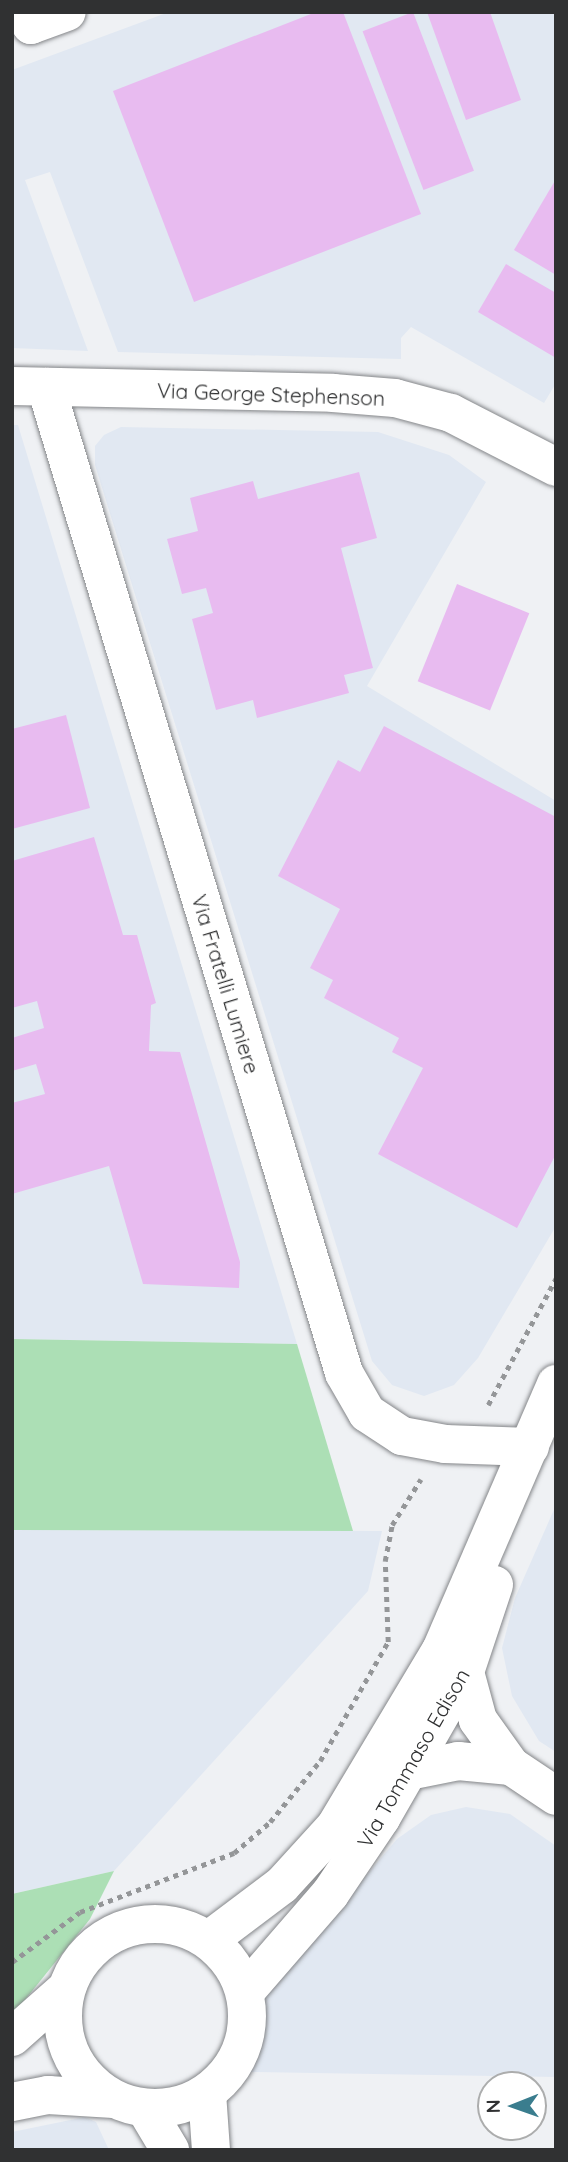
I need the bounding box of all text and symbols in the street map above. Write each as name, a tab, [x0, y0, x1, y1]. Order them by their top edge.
street label: Via George Stephenson	[157, 377, 385, 411]
street label: Via Fratelli Lumiere	[187, 891, 265, 1077]
street label: Via Tommaso Edison	[351, 1664, 475, 1852]
north arrow	[477, 2071, 547, 2141]
text: N	[481, 2099, 505, 2114]

